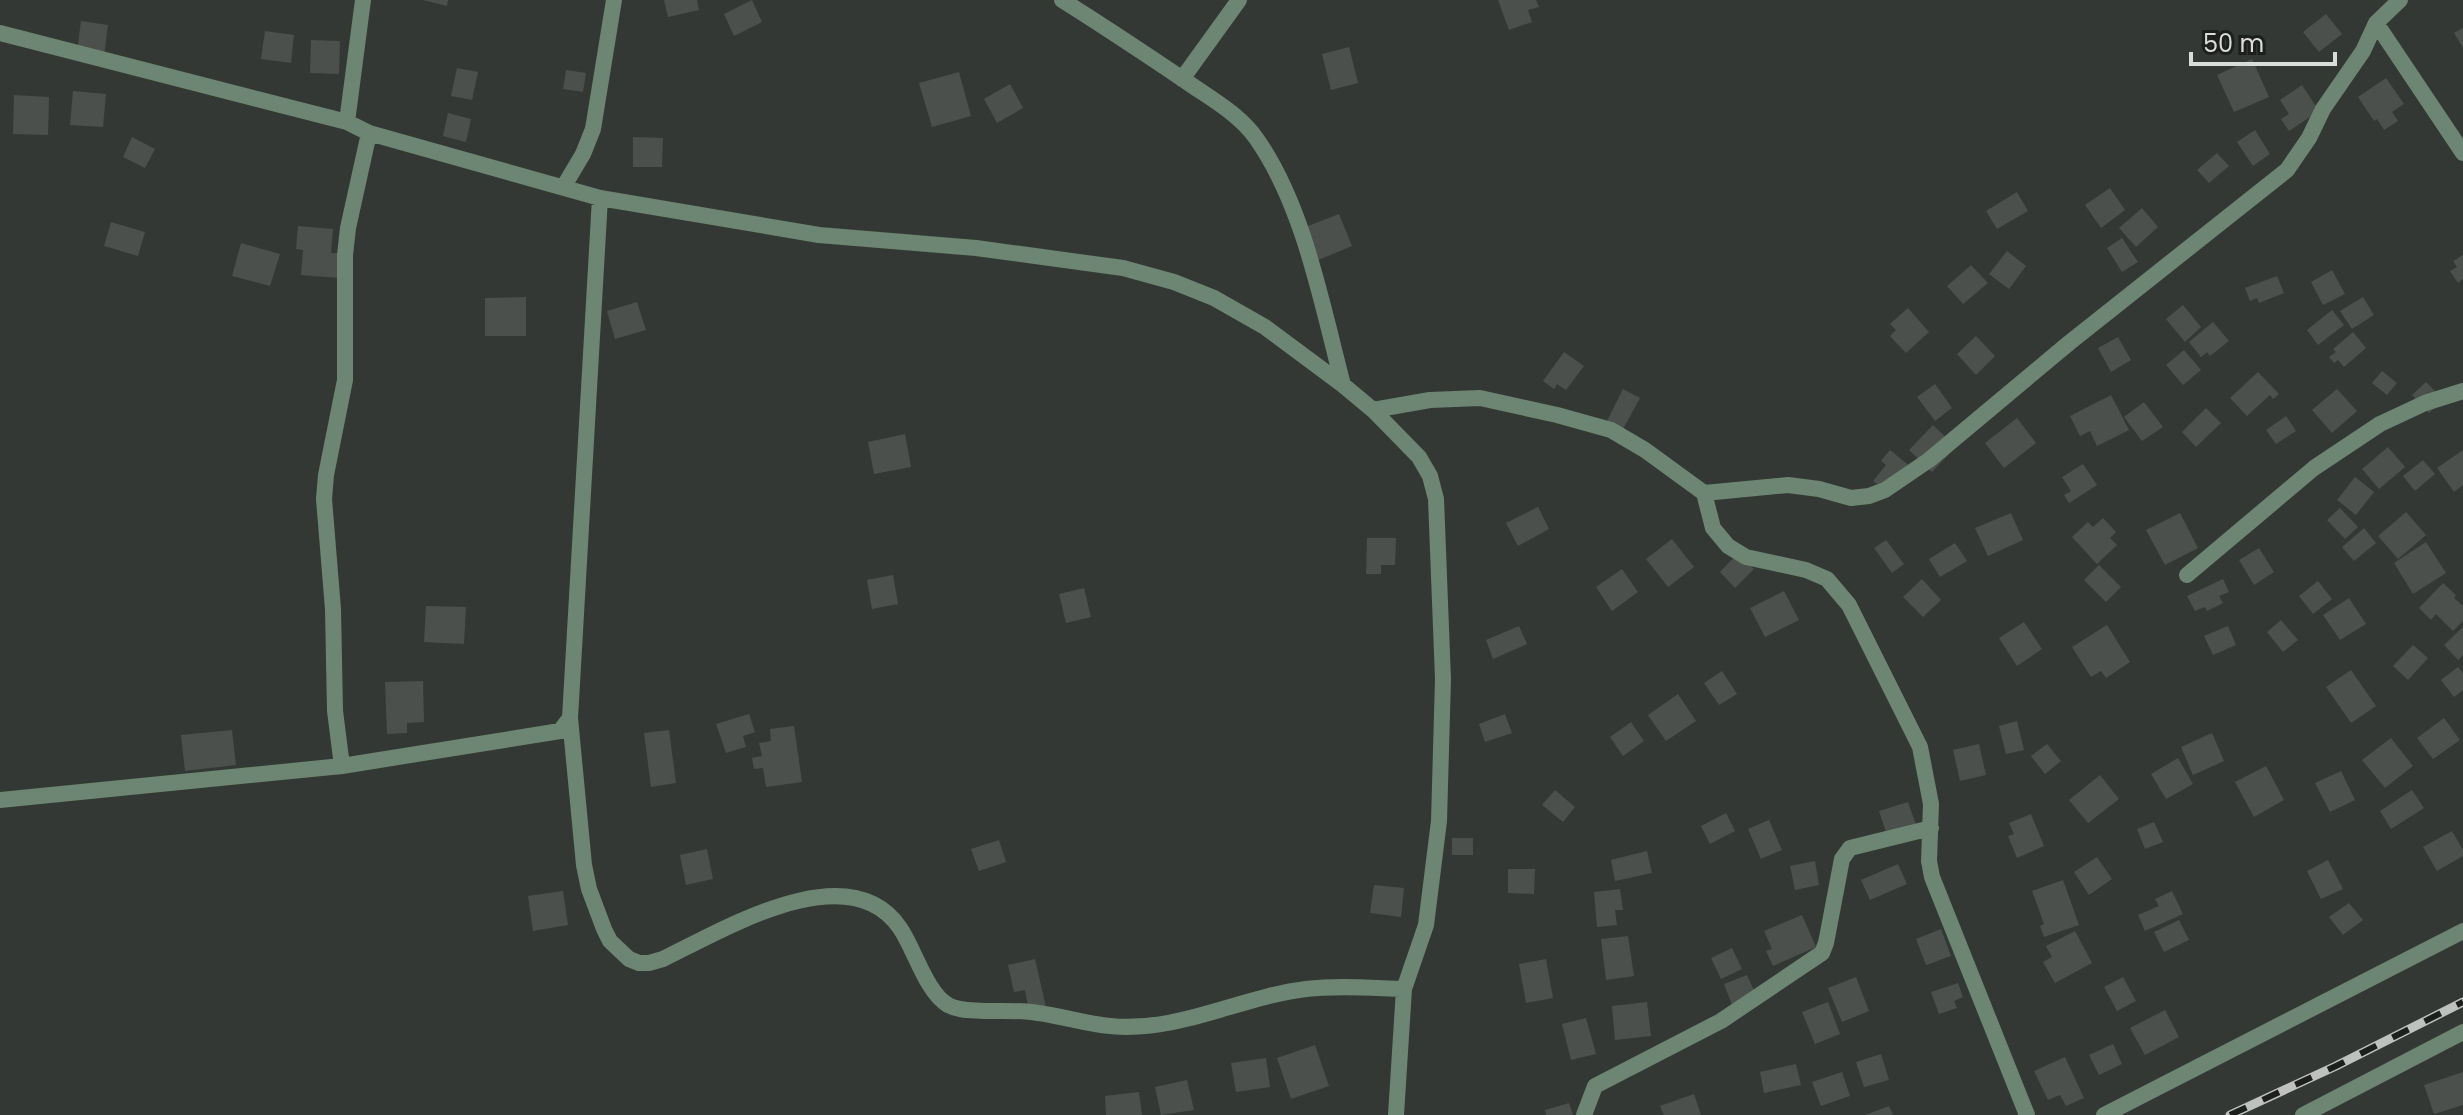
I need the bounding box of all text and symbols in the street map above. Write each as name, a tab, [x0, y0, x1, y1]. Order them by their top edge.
scale bar	[2191, 16, 2335, 66]
text: 50 m	[2203, 27, 2264, 60]

